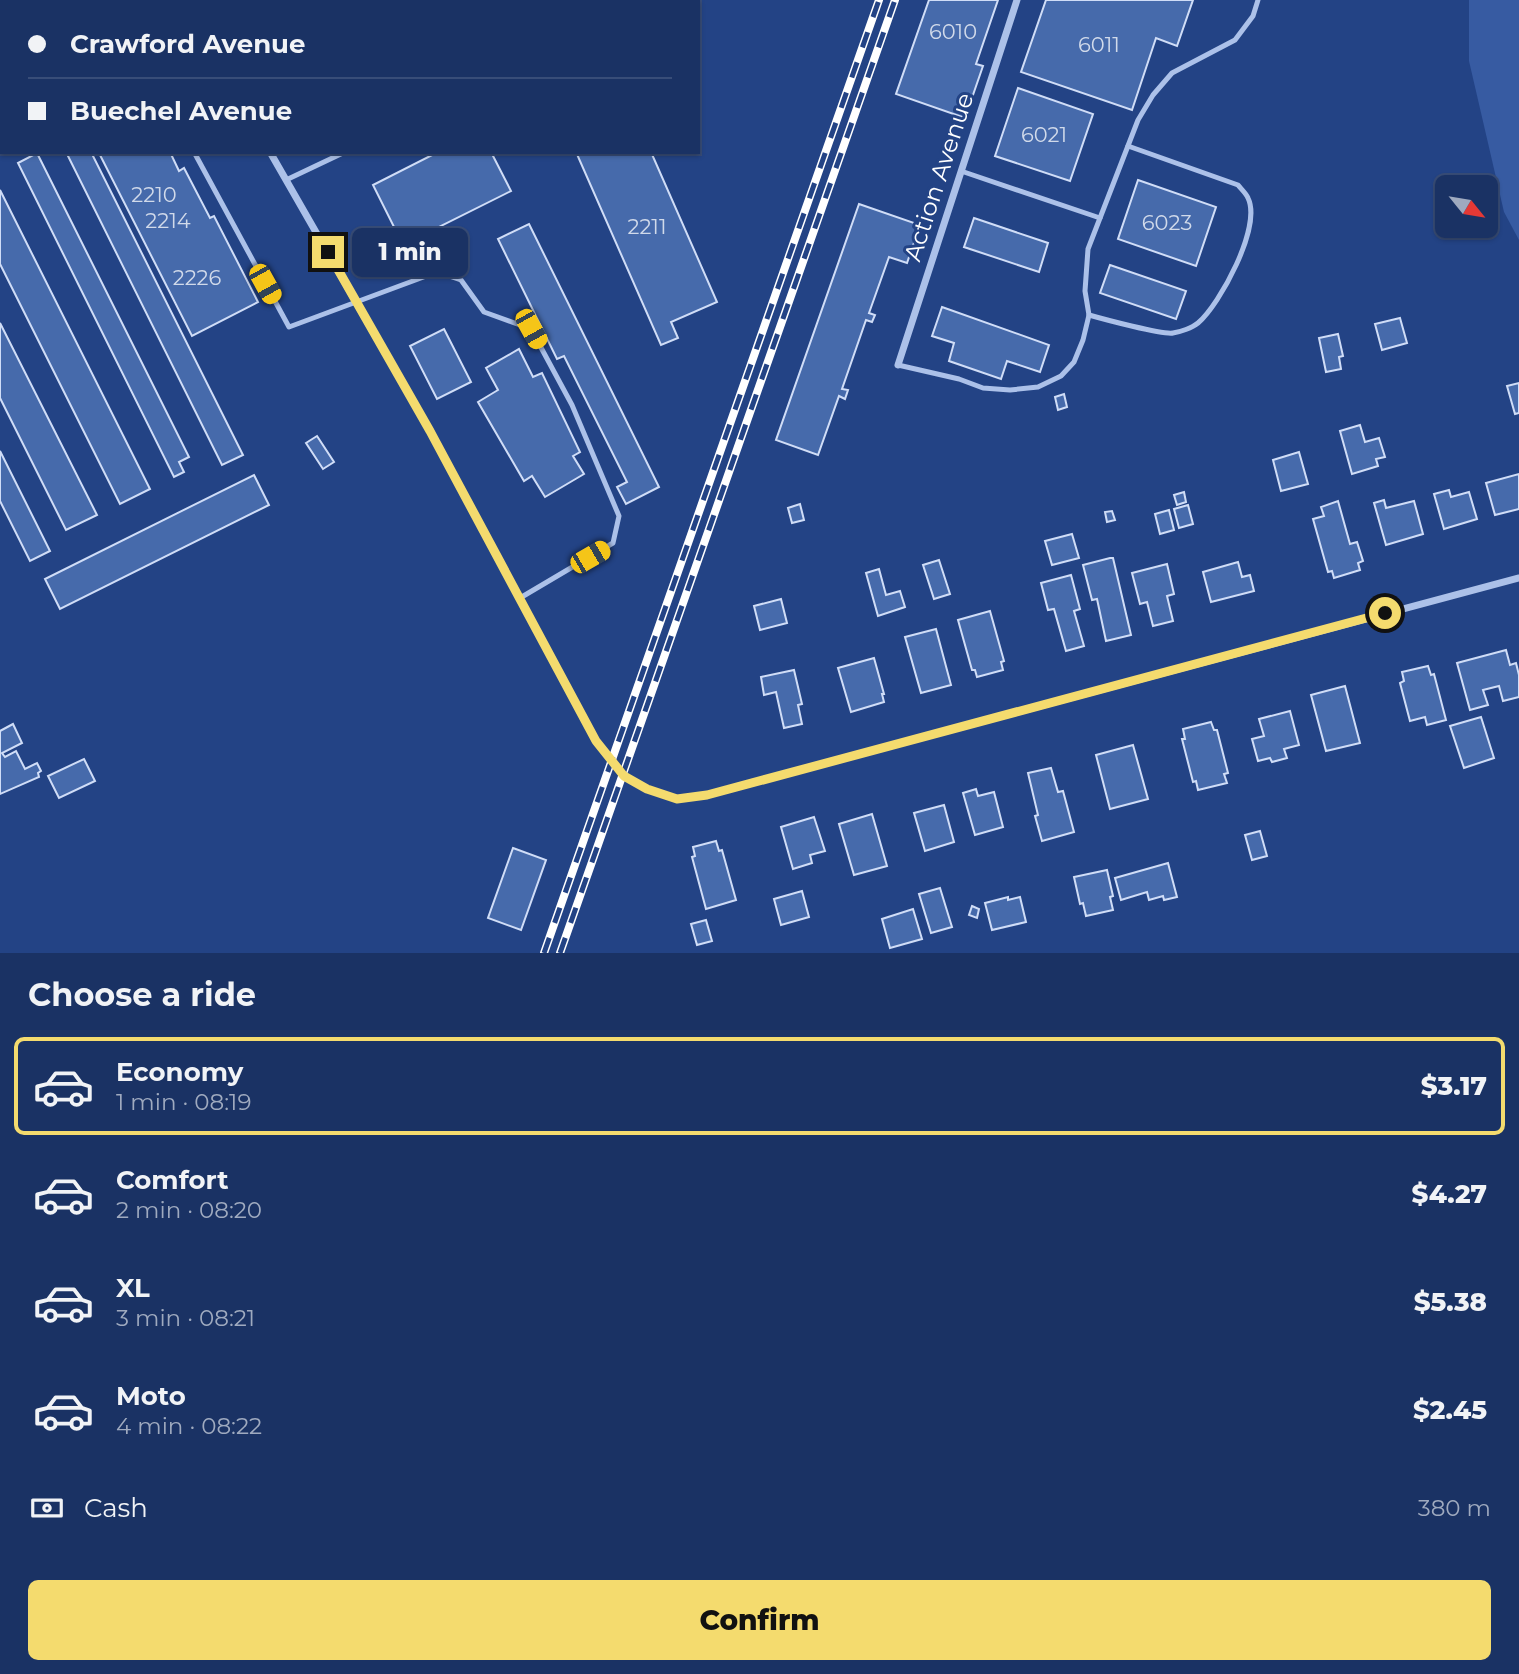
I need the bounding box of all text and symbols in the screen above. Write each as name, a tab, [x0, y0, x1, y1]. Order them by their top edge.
house number: 6010	[929, 19, 977, 44]
text: Crawford Avenue	[70, 28, 305, 60]
house number: 6011	[1078, 32, 1120, 57]
street label: Action Avenue	[898, 89, 979, 265]
text: Buechel Avenue	[70, 95, 292, 127]
house number: 6021	[1021, 122, 1067, 147]
north arrow	[1435, 175, 1498, 238]
map controls	[1435, 175, 1498, 238]
house number: 2210	[131, 182, 177, 207]
house number: 2214	[145, 208, 191, 233]
house number: 6023	[1142, 210, 1192, 235]
house number: 2211	[627, 214, 667, 239]
callout: 1 min	[352, 228, 468, 276]
route end	[312, 236, 344, 268]
text: 1 min	[378, 238, 442, 266]
car	[246, 261, 285, 307]
house number: 2226	[173, 265, 221, 290]
car	[512, 306, 551, 352]
car	[567, 537, 614, 577]
route start	[1369, 597, 1401, 629]
text: Choose a ride	[28, 975, 256, 1014]
icon: car	[32, 1055, 95, 1118]
text: Economy	[116, 1056, 243, 1088]
text: $3.17	[1421, 1070, 1487, 1102]
text: 1 min · 08:19	[116, 1088, 251, 1116]
icon: car	[32, 1163, 95, 1226]
text: Comfort	[116, 1164, 228, 1196]
text: $4.27	[1412, 1178, 1487, 1210]
text: 2 min · 08:20	[116, 1196, 262, 1224]
icon: car	[32, 1271, 95, 1334]
text: XL	[116, 1272, 150, 1304]
text: $5.38	[1414, 1286, 1487, 1318]
text: 3 min · 08:21	[116, 1304, 255, 1332]
icon: car	[32, 1379, 95, 1442]
text: Moto	[116, 1380, 186, 1412]
text: $2.45	[1413, 1394, 1487, 1426]
text: 4 min · 08:22	[116, 1412, 262, 1440]
icon: cash	[28, 1489, 66, 1527]
text: Cash	[84, 1492, 148, 1524]
text: 380 m	[1418, 1494, 1491, 1522]
button: Confirm	[28, 1580, 1491, 1660]

